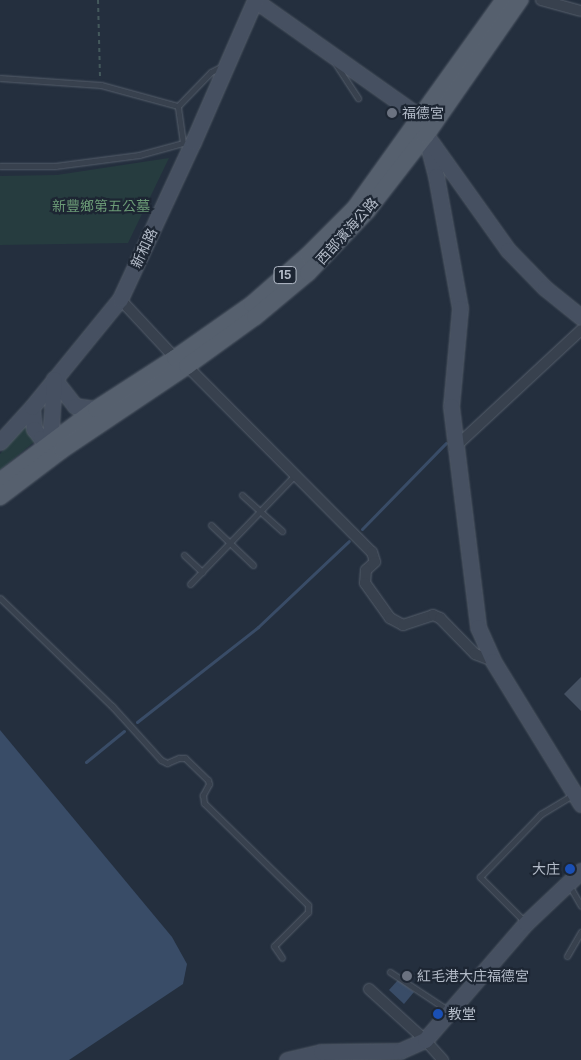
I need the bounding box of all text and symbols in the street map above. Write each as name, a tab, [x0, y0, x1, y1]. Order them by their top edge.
place label: 福德宮	[402, 105, 444, 121]
marker: 福德宮	[386, 107, 398, 119]
street label: 西部濱海公路	[313, 194, 381, 268]
park label: 新豐鄉第五公墓	[52, 198, 150, 214]
street label: 新和路	[128, 225, 160, 271]
road number: 15	[272, 266, 298, 284]
place label: 大庄	[532, 861, 560, 877]
marker: 大庄	[564, 863, 576, 875]
place label: 紅毛港大庄福德宮	[417, 968, 529, 984]
marker: 紅毛港大庄福德宮	[401, 970, 413, 982]
place label: 教堂	[448, 1006, 476, 1022]
marker: 教堂	[432, 1008, 444, 1020]

